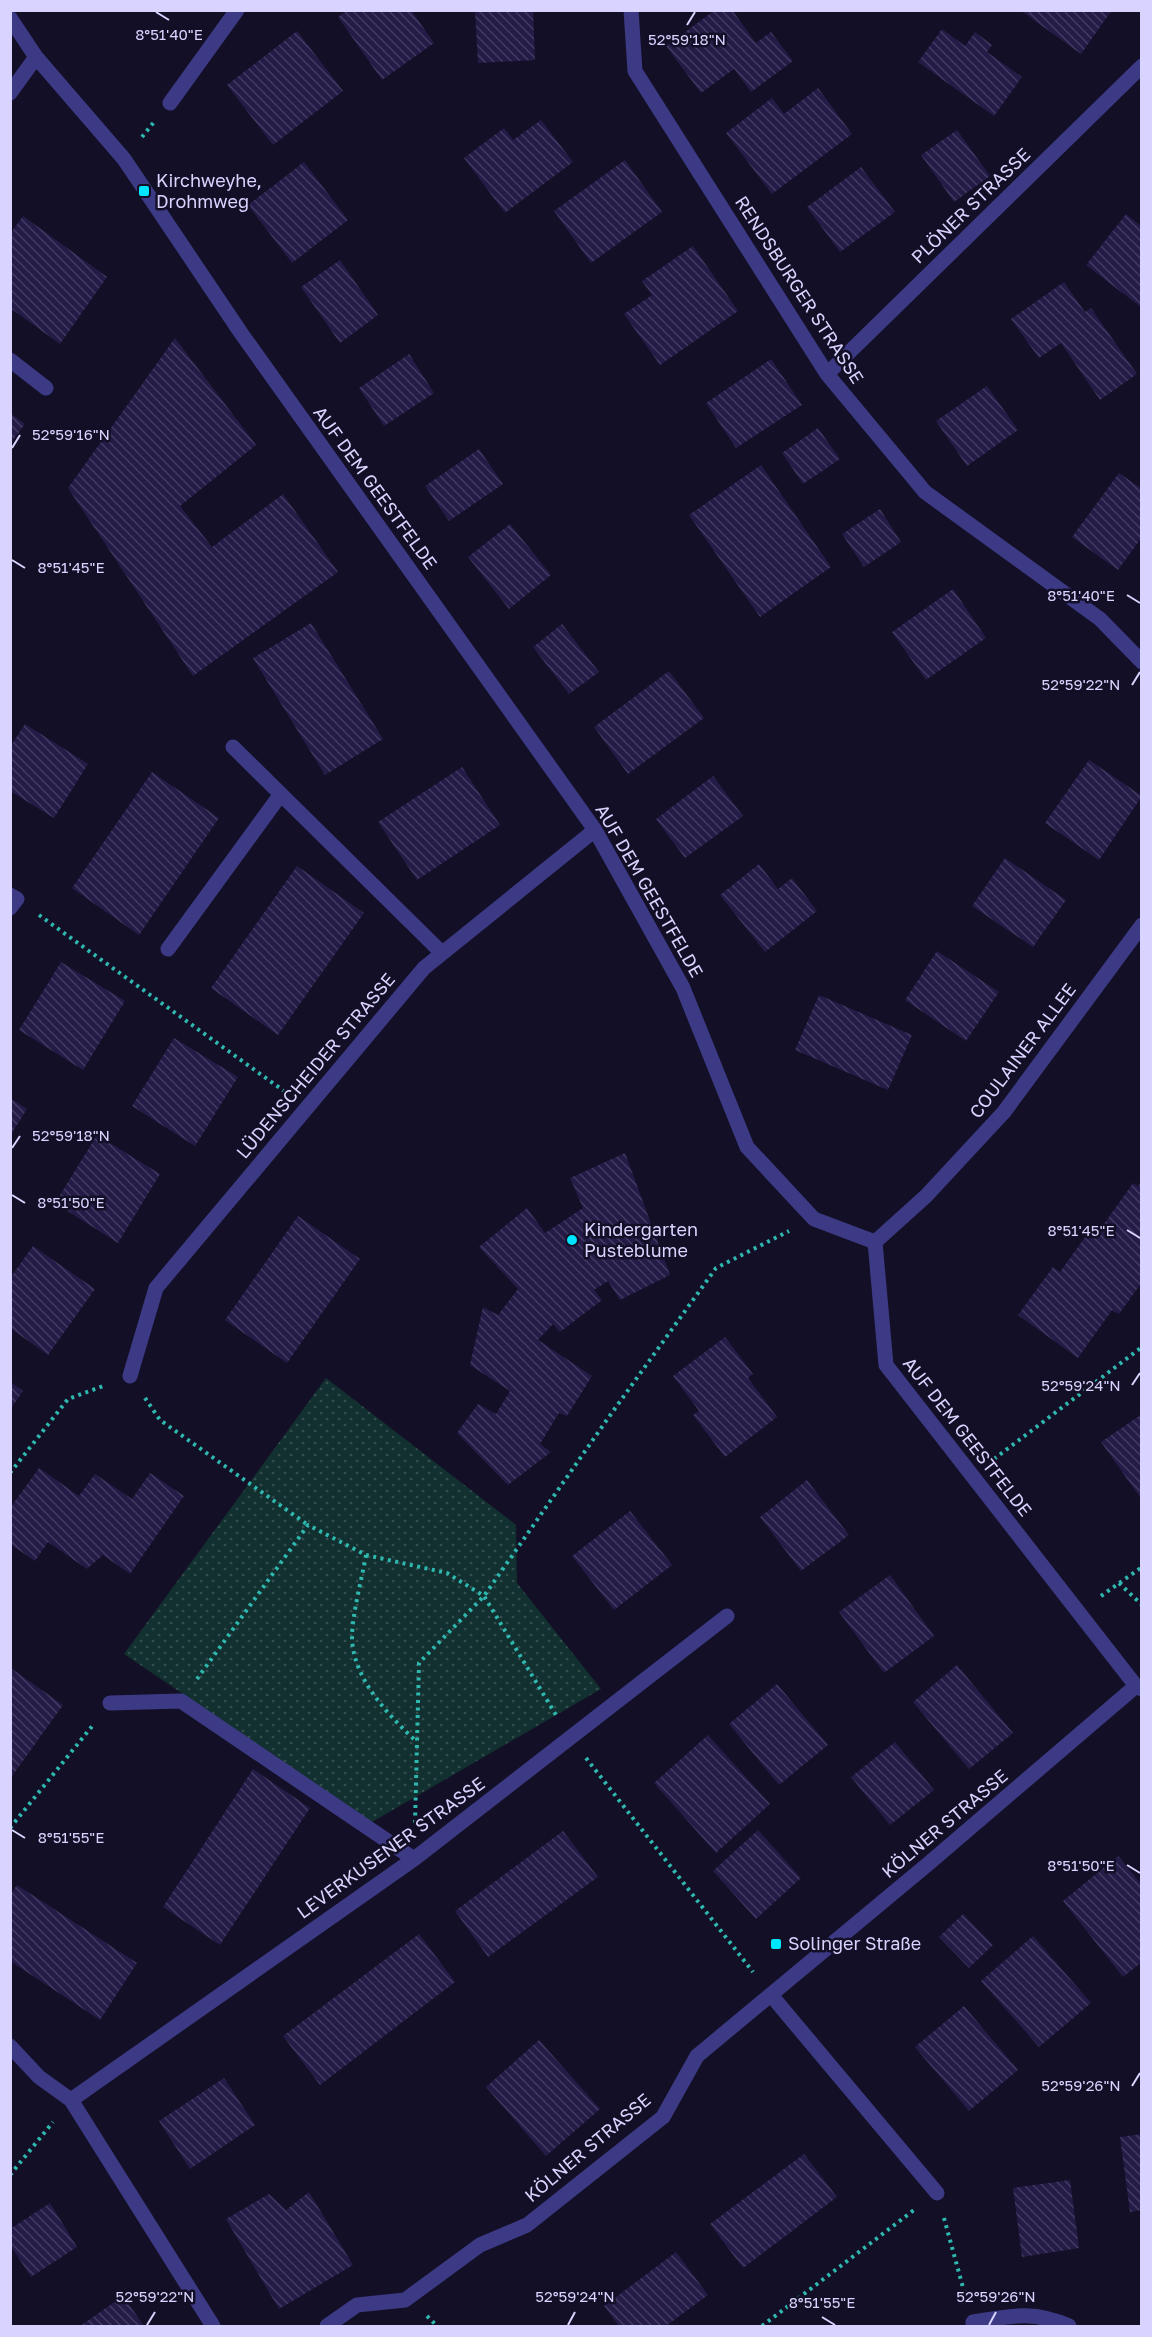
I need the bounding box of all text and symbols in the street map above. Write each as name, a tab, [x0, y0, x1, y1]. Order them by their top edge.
text: 8°51'40"E	[135, 25, 203, 43]
text: 52°59'18"N	[648, 30, 726, 48]
street label: PLÖNER STRASSE	[906, 143, 1034, 268]
place label: Kirchweyhe, Drohmweg	[156, 169, 262, 212]
marker: Kirchweyhe, Drohmweg	[137, 184, 151, 198]
street label: RENDSBURGER STRASSE	[731, 191, 869, 387]
street label: AUF DEM GEESTFELDE	[309, 402, 442, 573]
text: 52°59'16"N	[32, 425, 110, 443]
text: 8°51'45"E	[37, 558, 105, 576]
text: 8°51'40"E	[1047, 586, 1115, 604]
text: 52°59'22"N	[1042, 675, 1120, 693]
street label: AUF DEM GEESTFELDE	[591, 800, 708, 981]
street label: LÜDENSCHEIDER STRASSE	[231, 968, 399, 1162]
street label: COULAINER ALLEE	[964, 979, 1080, 1122]
text: 52°59'18"N	[32, 1126, 110, 1144]
text: 8°51'50"E	[37, 1193, 105, 1211]
place label: Kindergarten Pusteblume	[584, 1218, 698, 1261]
text: 8°51'45"E	[1047, 1221, 1115, 1239]
marker: Kindergarten Pusteblume	[565, 1233, 579, 1247]
street label: AUF DEM GEESTFELDE	[899, 1352, 1037, 1520]
text: 52°59'24"N	[1041, 1376, 1121, 1394]
street label: KÖLNER STRASSE	[877, 1764, 1012, 1882]
street label: LEVERKUSENER STRASSE	[292, 1772, 489, 1923]
text: 8°51'55"E	[38, 1828, 104, 1846]
text: 8°51'50"E	[1047, 1856, 1115, 1874]
place label: Solinger Straße	[788, 1932, 921, 1954]
marker: Solinger Straße	[769, 1937, 783, 1951]
text: 52°59'26"N	[1041, 2076, 1121, 2094]
street label: KÖLNER STRASSE	[520, 2088, 655, 2206]
text: 52°59'22"N	[116, 2287, 194, 2305]
text: 52°59'24"N	[535, 2287, 615, 2305]
text: 52°59'26"N	[956, 2287, 1036, 2305]
text: 8°51'55"E	[789, 2293, 855, 2311]

